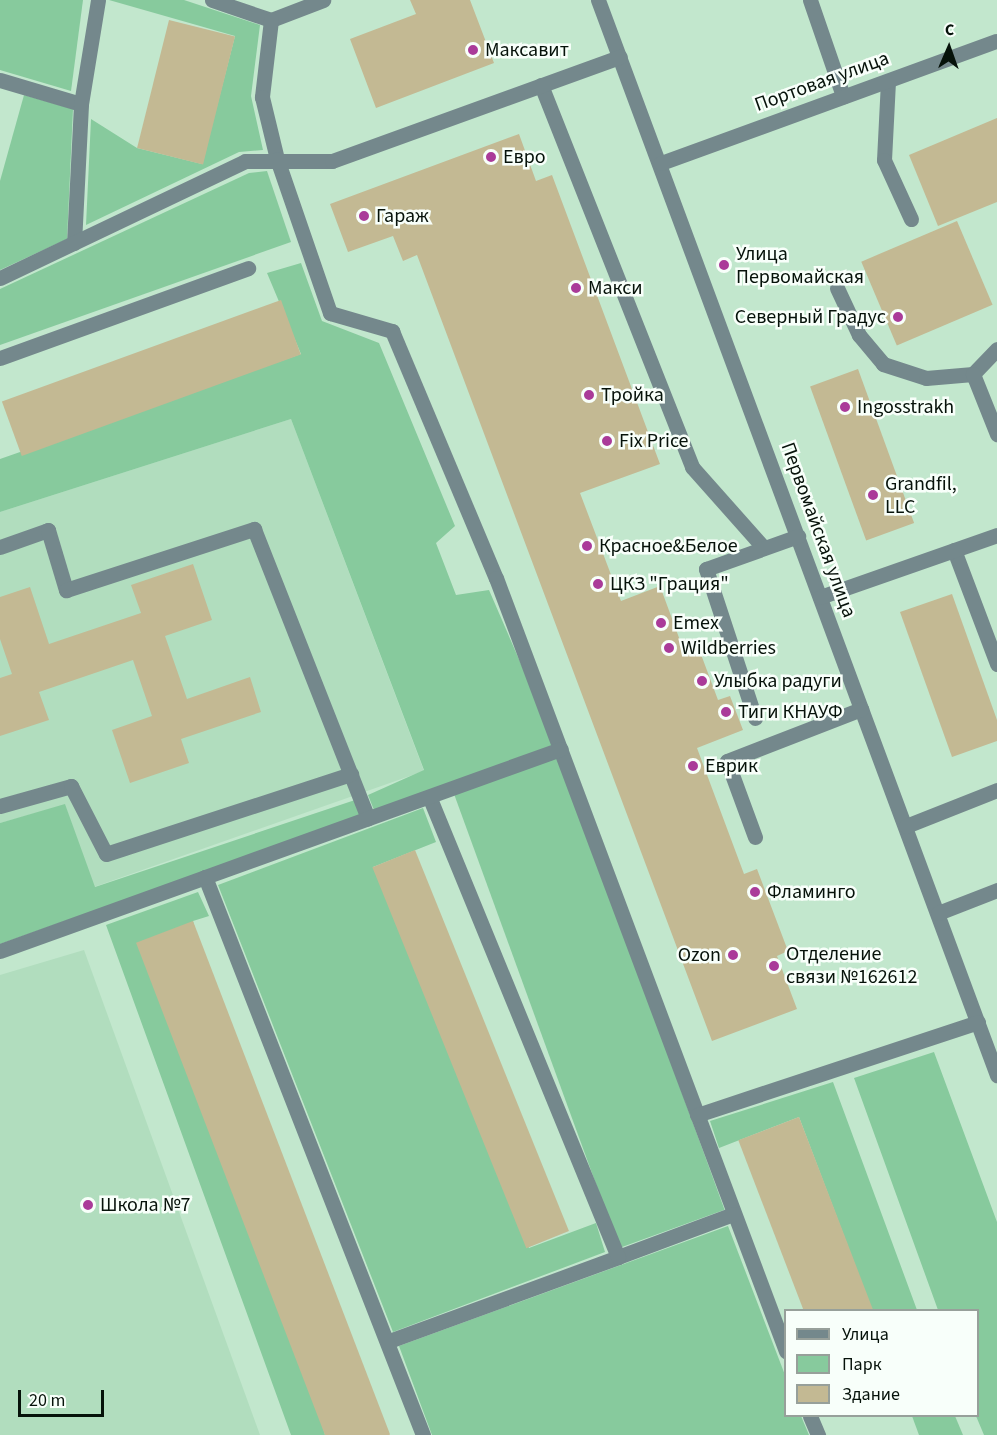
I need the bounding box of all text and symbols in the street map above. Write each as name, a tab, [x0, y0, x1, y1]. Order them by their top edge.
north arrow	[919, 18, 979, 78]
text: С	[945, 19, 955, 41]
place label: Максавит	[485, 38, 569, 62]
marker: Максавит	[466, 43, 480, 57]
street label: Портовая улица	[752, 47, 892, 117]
place label: Евро	[503, 145, 546, 169]
marker: Евро	[484, 150, 498, 164]
place label: Гараж	[376, 204, 429, 228]
marker: Гараж	[357, 209, 371, 223]
place label: Улица Первомайская	[736, 242, 864, 289]
marker: Улица Первомайская	[717, 258, 731, 272]
place label: Макси	[588, 276, 643, 300]
marker: Макси	[569, 281, 583, 295]
place label: Северный Градус	[735, 305, 886, 329]
marker: Северный Градус	[891, 310, 905, 324]
place label: Тройка	[601, 383, 664, 407]
marker: Тройка	[582, 388, 596, 402]
place label: Ingosstrakh	[857, 395, 954, 419]
marker: Ingosstrakh	[838, 400, 852, 414]
place label: Fix Price	[619, 429, 689, 453]
marker: Fix Price	[600, 434, 614, 448]
street label: Первомайская улица	[775, 439, 861, 621]
place label: Grandfil, LLC	[885, 472, 957, 519]
marker: Grandfil, LLC	[866, 488, 880, 502]
place label: Красное&Белое	[599, 534, 738, 558]
marker: Красное&Белое	[580, 539, 594, 553]
place label: ЦКЗ "Грация"	[610, 572, 729, 596]
marker: ЦКЗ "Грация"	[591, 577, 605, 591]
place label: Emex	[673, 611, 719, 635]
marker: Emex	[654, 616, 668, 630]
place label: Wildberries	[681, 636, 776, 660]
marker: Wildberries	[662, 641, 676, 655]
place label: Улыбка радуги	[714, 669, 842, 693]
marker: Улыбка радуги	[695, 674, 709, 688]
place label: Тиги КНАУФ	[738, 700, 843, 724]
marker: Тиги КНАУФ	[719, 705, 733, 719]
place label: Еврик	[705, 754, 758, 778]
marker: Еврик	[686, 759, 700, 773]
place label: Фламинго	[767, 880, 855, 904]
marker: Фламинго	[748, 885, 762, 899]
place label: Отделение связи №162612	[786, 942, 917, 989]
place label: Ozon	[678, 943, 721, 967]
marker: Ozon	[726, 948, 740, 962]
marker: Отделение связи №162612	[767, 959, 781, 973]
place label: Школа №7	[100, 1193, 190, 1217]
marker: Школа №7	[81, 1198, 95, 1212]
legend	[784, 1309, 979, 1417]
text: Улица	[842, 1322, 889, 1347]
text: Парк	[842, 1352, 882, 1377]
scale bar	[21, 1378, 106, 1416]
text: Здание	[842, 1382, 900, 1407]
text: 20 m	[29, 1388, 65, 1413]

